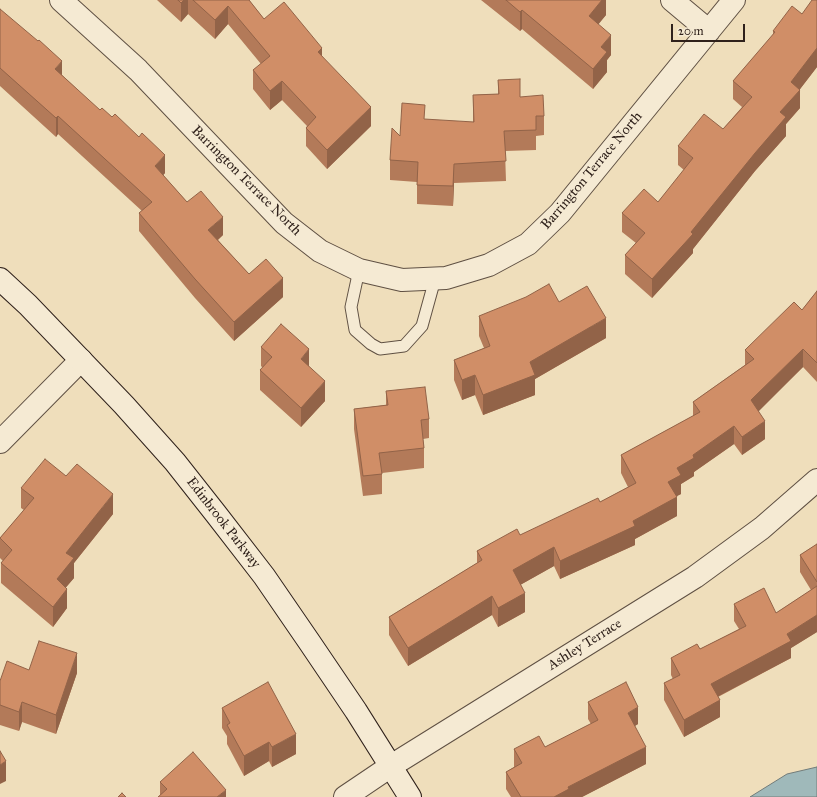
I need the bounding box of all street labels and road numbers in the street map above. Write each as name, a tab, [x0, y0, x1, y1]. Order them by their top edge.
street label: Barrington Terrace North	[538, 109, 646, 233]
street label: Barrington Terrace North	[188, 123, 304, 239]
street label: Edinbrook Parkway	[182, 474, 264, 572]
street label: Ashley Terrace	[545, 616, 625, 674]

